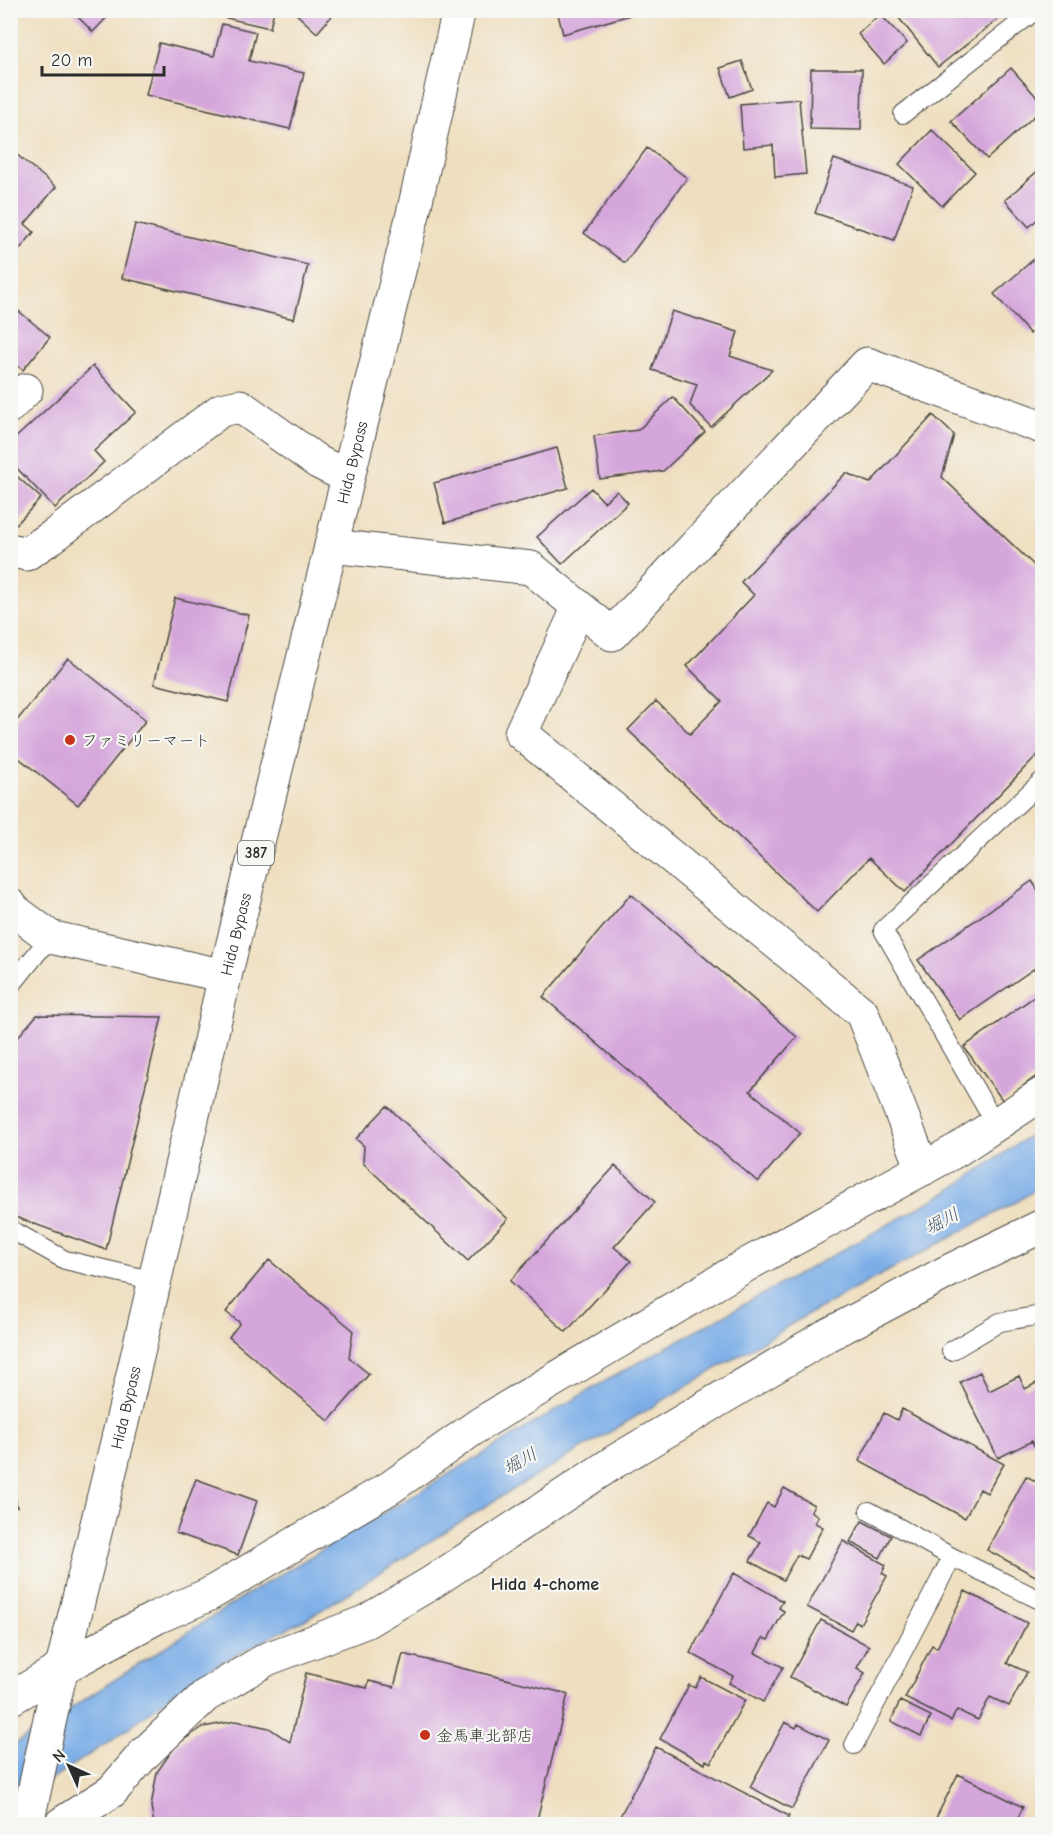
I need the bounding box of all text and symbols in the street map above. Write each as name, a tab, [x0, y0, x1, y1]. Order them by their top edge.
scale bar	[42, 39, 164, 77]
text: 20 m	[51, 50, 92, 71]
street label: Hida Bypass	[334, 419, 372, 506]
place label: ファミリーマート	[82, 732, 210, 750]
marker: ファミリーマート	[63, 733, 77, 747]
road number: 387	[238, 841, 274, 865]
street label: Hida Bypass	[217, 891, 255, 978]
water label: 堀川	[921, 1204, 963, 1239]
street label: Hida Bypass	[108, 1364, 145, 1451]
water label: 堀川	[499, 1443, 541, 1480]
district label: Hida 4-chome	[491, 1574, 599, 1595]
place label: 金馬車北部店	[437, 1727, 533, 1745]
marker: 金馬車北部店	[418, 1728, 432, 1742]
north arrow	[39, 1736, 99, 1796]
text: N	[49, 1746, 69, 1766]

